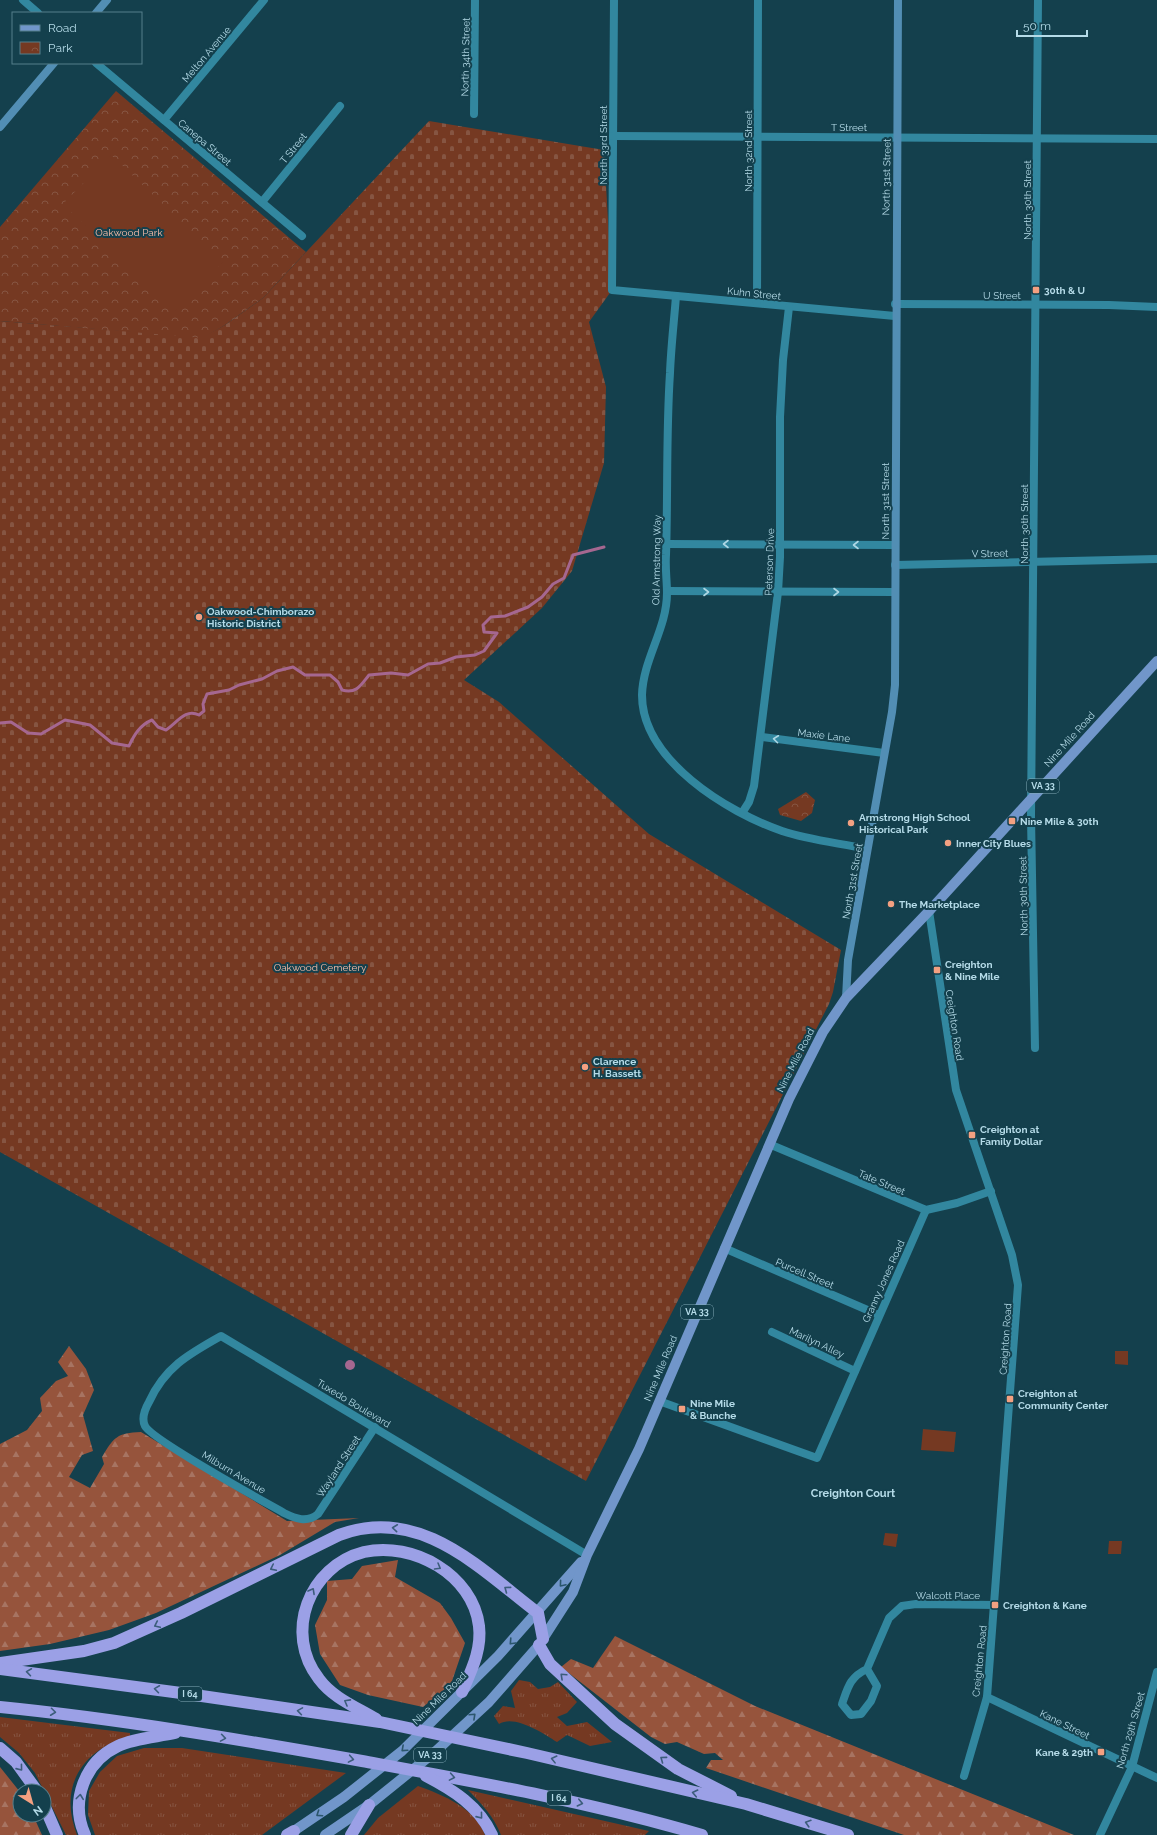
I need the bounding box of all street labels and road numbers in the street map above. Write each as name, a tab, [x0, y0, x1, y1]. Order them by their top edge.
street label: North 34th Street	[459, 17, 472, 97]
street label: Melton Avenue	[180, 24, 233, 85]
street label: North 33rd Street	[598, 105, 609, 185]
street label: North 32nd Street	[743, 110, 754, 192]
street label: Canepa Street	[176, 117, 234, 168]
street label: T Street	[831, 122, 868, 133]
street label: T Street	[278, 130, 309, 166]
street label: North 31st Street	[880, 138, 893, 216]
street label: North 30th Street	[1022, 159, 1033, 240]
street label: Kuhn Street	[726, 285, 782, 302]
street label: U Street	[983, 290, 1022, 301]
street label: North 31st Street	[880, 462, 891, 539]
street label: North 30th Street	[1019, 483, 1030, 564]
street label: Old Armstrong Way	[650, 514, 663, 605]
street label: Peterson Drive	[763, 528, 776, 596]
street label: V Street	[972, 548, 1009, 559]
street label: Nine Mile Road	[1042, 710, 1097, 769]
street label: Maxie Lane	[797, 727, 851, 744]
road number: VA 33	[1027, 779, 1059, 793]
street label: North 31st Street	[840, 842, 865, 920]
street label: North 30th Street	[1017, 855, 1030, 936]
street label: Creighton Road	[943, 989, 966, 1061]
street label: Nine Mile Road	[775, 1026, 816, 1094]
street label: Tate Street	[857, 1168, 908, 1198]
street label: Granny Jones Road	[860, 1238, 907, 1324]
street label: Purcell Street	[774, 1256, 836, 1291]
street label: Creighton Road	[998, 1303, 1013, 1375]
road number: VA 33	[681, 1305, 713, 1319]
street label: Marilyn Alley	[788, 1325, 846, 1360]
street label: Nine Mile Road	[642, 1334, 679, 1403]
street label: Tuxedo Boulevard	[315, 1377, 393, 1430]
street label: Wayland Street	[314, 1433, 363, 1499]
street label: Milburn Avenue	[200, 1449, 268, 1496]
street label: Walcott Place	[916, 1590, 980, 1601]
street label: Creighton Road	[970, 1625, 989, 1697]
street label: Nine Mile Road	[410, 1670, 468, 1727]
road number: I 64	[178, 1687, 202, 1701]
street label: North 29th Street	[1114, 1690, 1147, 1770]
street label: Kane Street	[1038, 1708, 1092, 1741]
road number: VA 33	[414, 1748, 446, 1762]
road number: I 64	[547, 1791, 571, 1805]

